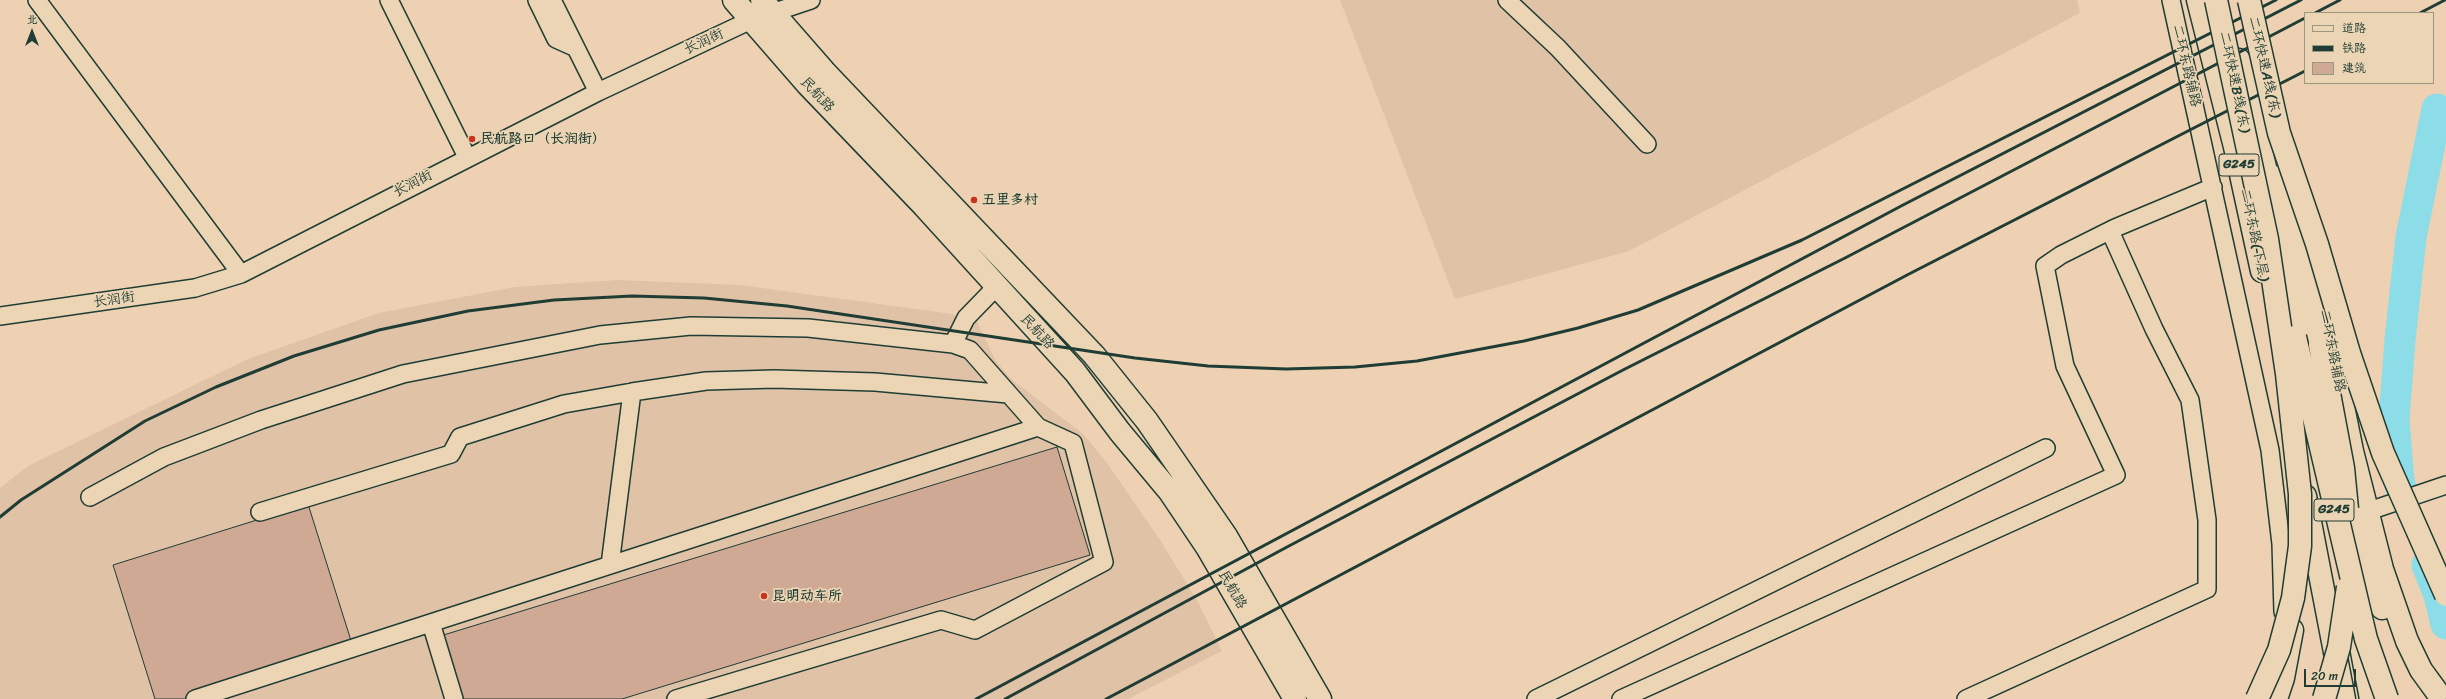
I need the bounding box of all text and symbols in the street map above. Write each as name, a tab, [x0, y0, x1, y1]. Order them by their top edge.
text: 北	[27, 10, 38, 29]
north arrow	[12, 12, 52, 52]
legend	[2304, 12, 2434, 84]
street label: 二环快速A线(东)	[2244, 15, 2284, 119]
text: 道路	[2342, 17, 2366, 39]
street label: 二环东路辅路	[2168, 23, 2204, 109]
street label: 长润街	[681, 26, 727, 58]
street label: 二环快速B线(东)	[2215, 30, 2253, 134]
text: 铁路	[2342, 37, 2366, 59]
text: 建筑	[2342, 57, 2366, 79]
street label: 民航路	[797, 74, 837, 116]
place label: 民航路口（长润街）	[480, 131, 606, 147]
marker: 民航路口（长润街）	[467, 134, 477, 144]
road number: G245	[2219, 154, 2259, 176]
street label: 长润街	[390, 167, 436, 201]
street label: 二环东路(下层)	[2236, 187, 2272, 283]
place label: 五里多村	[982, 192, 1038, 208]
marker: 五里多村	[969, 195, 979, 205]
street label: 长润街	[92, 289, 136, 311]
street label: 二环东路辅路	[2316, 308, 2348, 394]
street label: 民航路	[1017, 311, 1057, 353]
road number: G245	[2314, 499, 2354, 521]
street label: 民航路	[1214, 568, 1250, 612]
place label: 昆明动车所	[772, 588, 842, 604]
marker: 昆明动车所	[759, 591, 769, 601]
scale bar	[2306, 661, 2358, 687]
text: 20 m	[2311, 665, 2338, 687]

